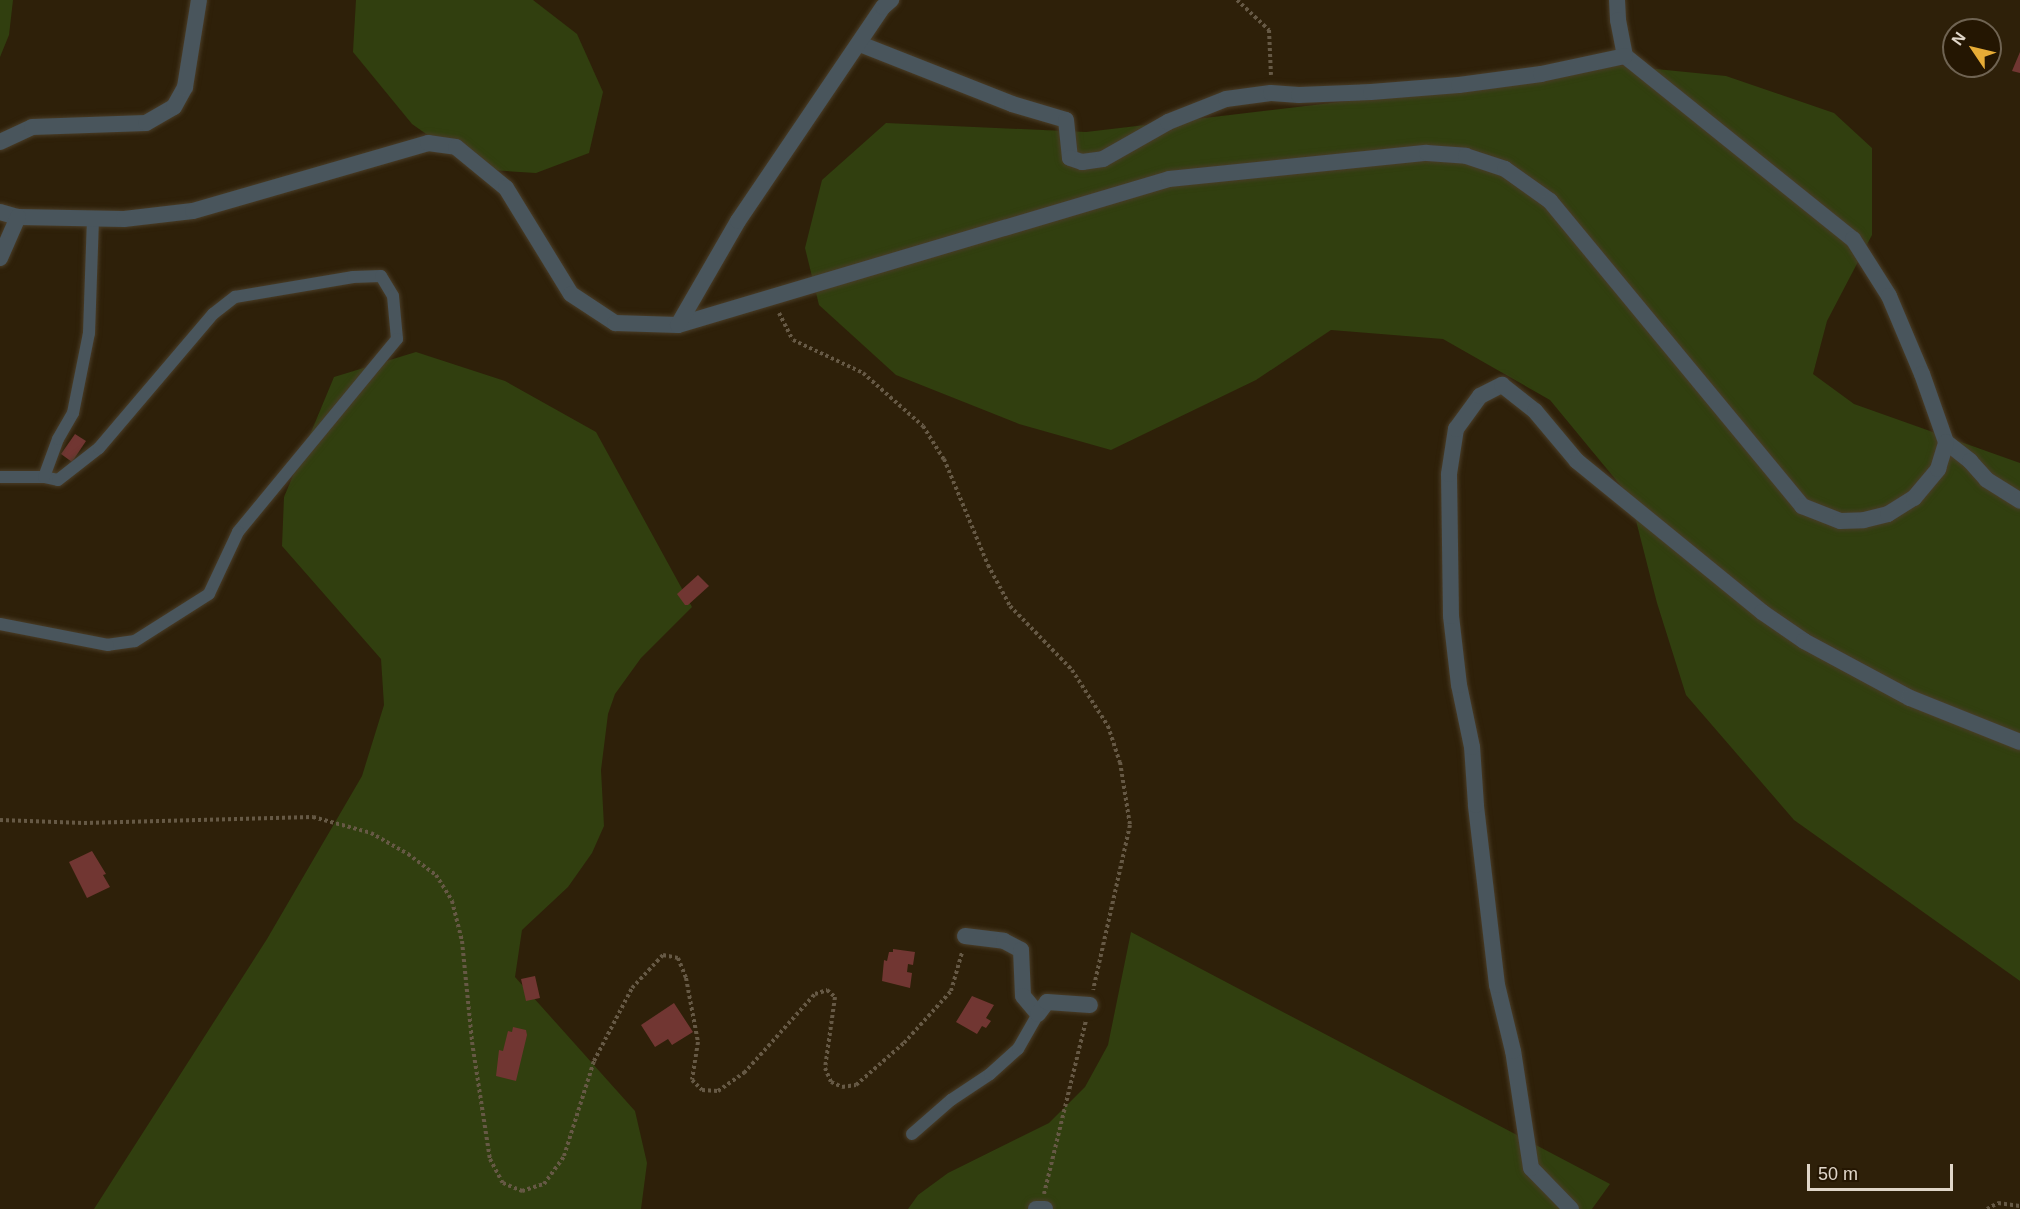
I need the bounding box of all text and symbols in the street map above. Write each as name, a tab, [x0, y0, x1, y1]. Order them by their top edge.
north arrow	[1942, 18, 2002, 78]
text: N	[1948, 29, 1969, 48]
scale bar	[1810, 1152, 1956, 1190]
text: 50 m	[1818, 1164, 1858, 1184]

